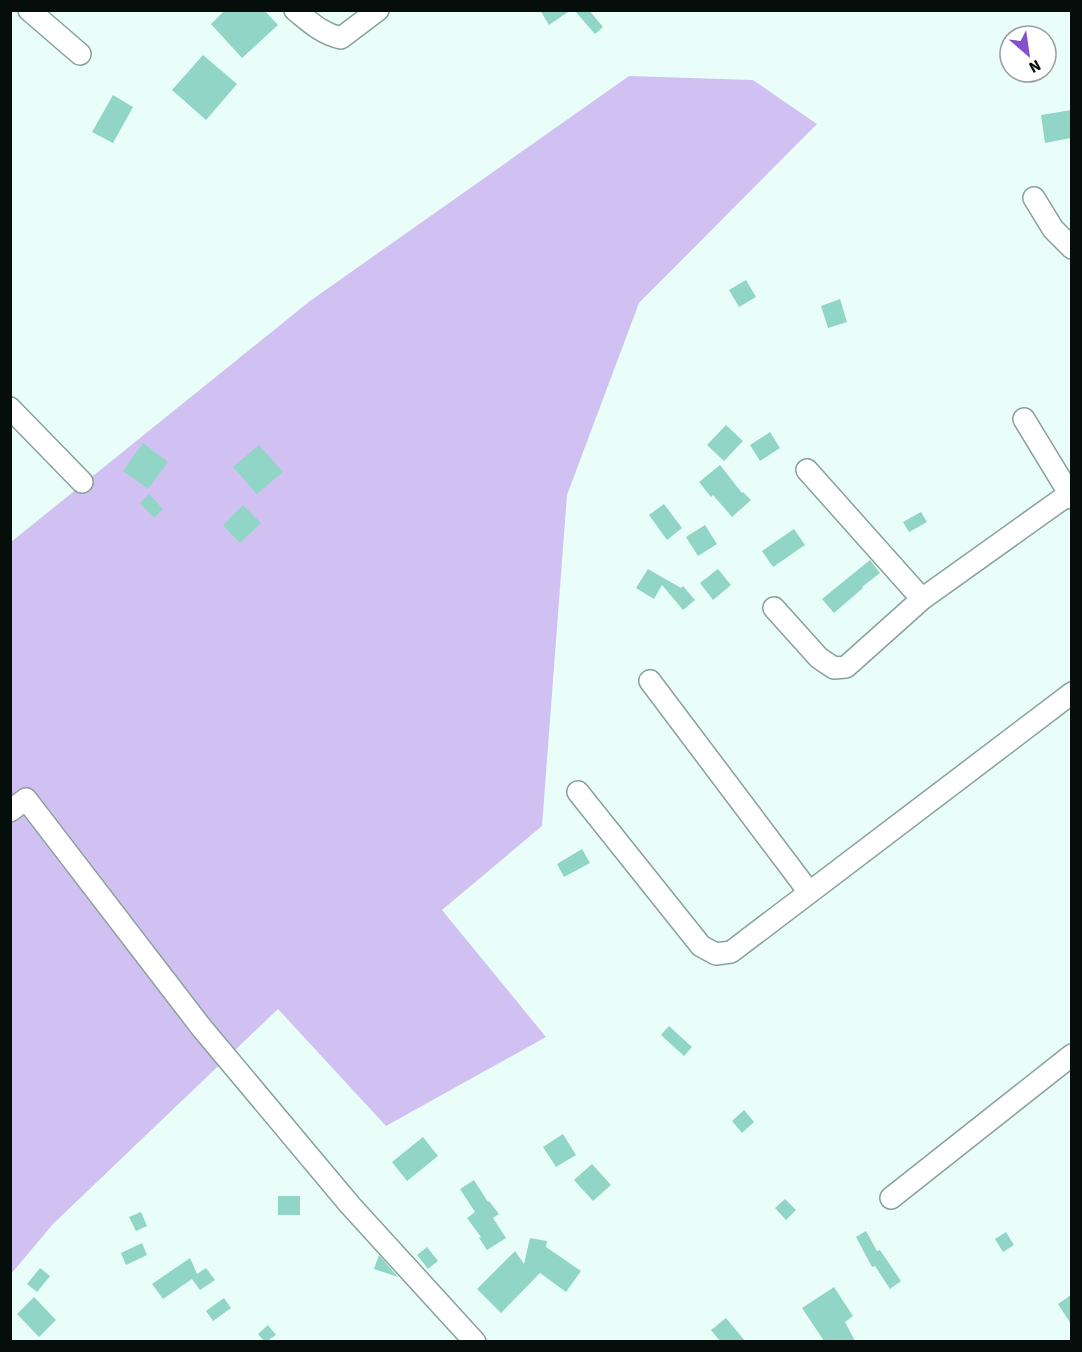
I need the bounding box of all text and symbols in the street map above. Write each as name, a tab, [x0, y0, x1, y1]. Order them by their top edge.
north arrow	[998, 24, 1058, 84]
text: N	[1025, 54, 1045, 78]

